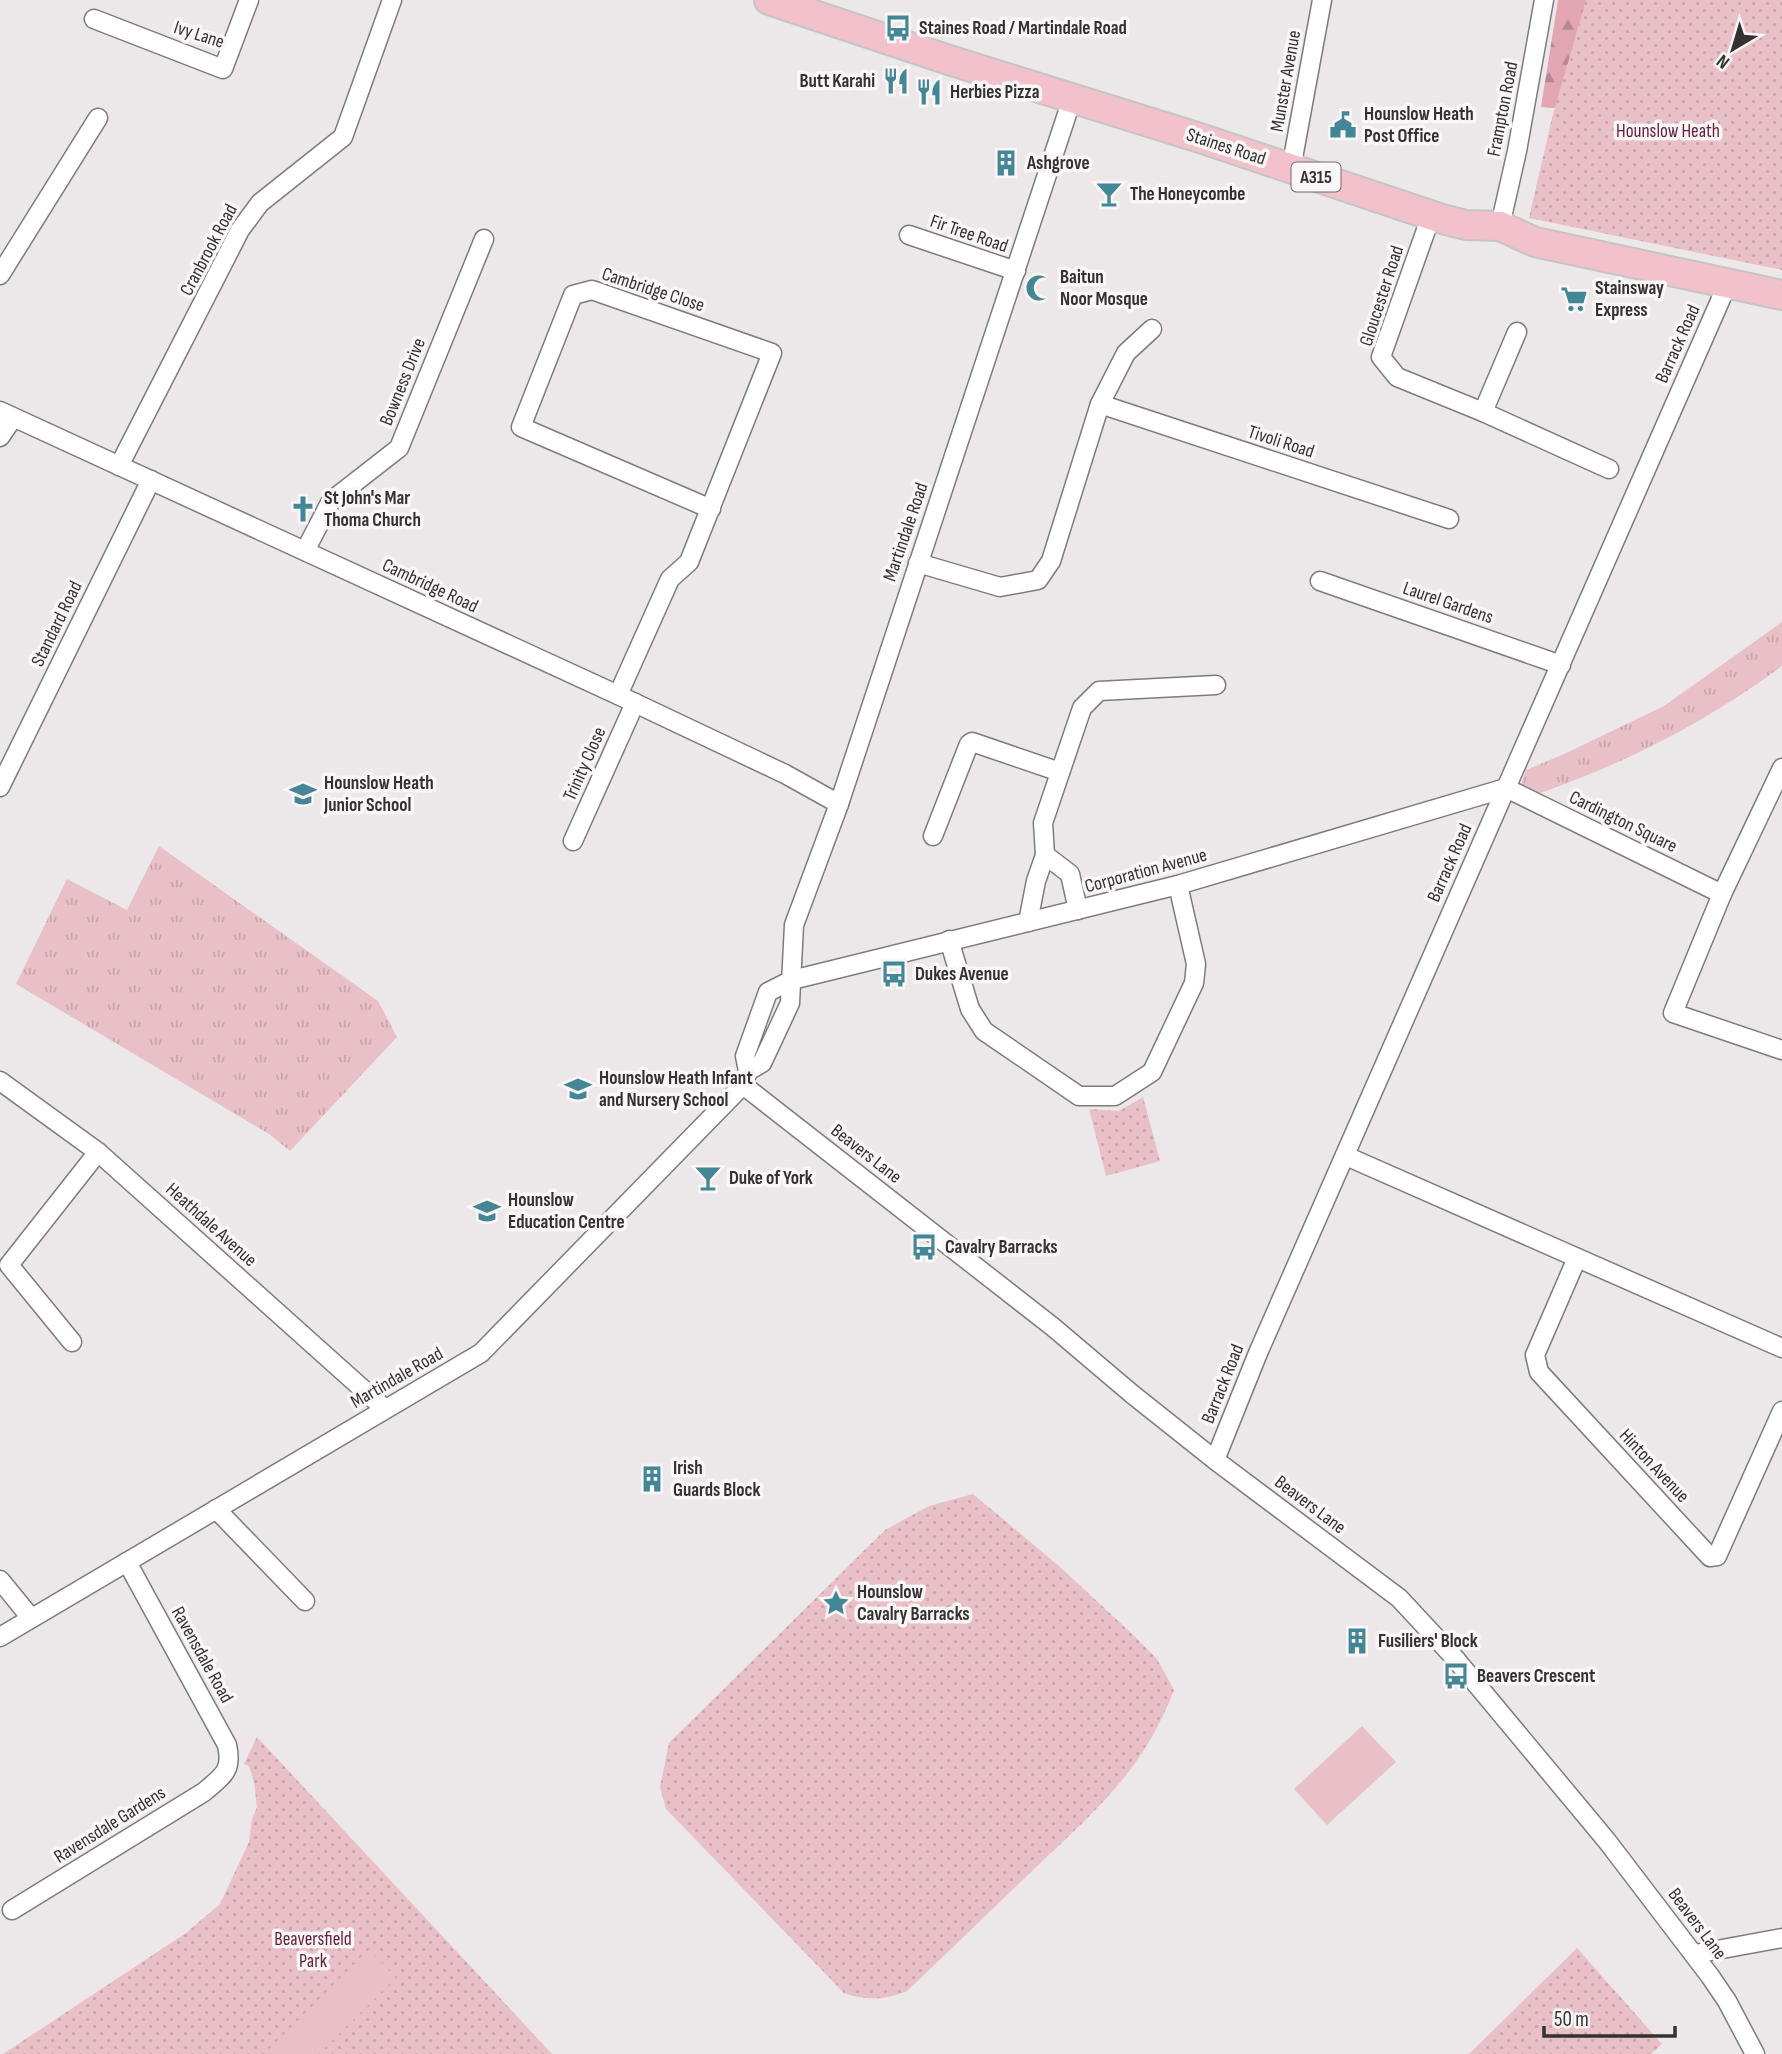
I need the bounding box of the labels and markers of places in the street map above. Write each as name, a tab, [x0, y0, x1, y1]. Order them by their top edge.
bus stop icon: Staines Road / Martindale Road	[883, 13, 913, 43]
place label: Staines Road / Martindale Road	[919, 17, 1127, 40]
restaurant icon: Butt Karahi	[881, 66, 911, 96]
place label: Butt Karahi	[800, 70, 875, 93]
restaurant icon: Herbies Pizza	[914, 77, 944, 107]
place label: Herbies Pizza	[950, 81, 1039, 104]
place label: Hounslow Heath Post Office	[1364, 103, 1474, 148]
public building icon: Hounslow Heath Post Office	[1328, 110, 1358, 140]
building icon: Ashgrove	[991, 148, 1021, 178]
place label: Ashgrove	[1026, 152, 1090, 175]
bar icon: The Honeycombe	[1094, 179, 1124, 209]
place label: The Honeycombe	[1130, 183, 1245, 206]
place label: Baitun Noor Mosque	[1060, 266, 1148, 311]
mosque icon: Baitun Noor Mosque	[1024, 273, 1054, 303]
place label: Stainsway Express	[1595, 277, 1664, 322]
supermarket icon: Stainsway Express	[1559, 284, 1589, 314]
place label: St John's Mar Thoma Church	[324, 487, 421, 532]
church icon: St John's Mar Thoma Church	[288, 494, 318, 524]
place label: Hounslow Heath Junior School	[323, 772, 434, 817]
school or university icon: Hounslow Heath Junior School	[288, 779, 318, 809]
bus stop icon: Dukes Avenue	[879, 959, 909, 989]
place label: Dukes Avenue	[915, 963, 1009, 986]
place label: Hounslow Heath Infant and Nursery School	[599, 1067, 753, 1112]
school or university icon: Hounslow Heath Infant and Nursery School	[563, 1074, 593, 1104]
bar icon: Duke of York	[693, 1163, 723, 1193]
place label: Duke of York	[729, 1167, 813, 1190]
place label: Hounslow Education Centre	[508, 1189, 625, 1234]
school or university icon: Hounslow Education Centre	[472, 1196, 502, 1226]
bus stop icon: Cavalry Barracks	[909, 1232, 939, 1262]
place label: Cavalry Barracks	[945, 1236, 1058, 1259]
place label: Irish Guards Block	[673, 1457, 760, 1502]
building icon: Irish Guards Block	[637, 1464, 667, 1494]
place label: Hounslow Cavalry Barracks	[857, 1581, 970, 1626]
place icon: Hounslow Cavalry Barracks	[821, 1588, 851, 1618]
building icon: Fusiliers' Block	[1342, 1626, 1372, 1656]
place label: Fusiliers' Block	[1378, 1630, 1478, 1653]
bus stop icon: Beavers Crescent	[1441, 1661, 1471, 1691]
place label: Beavers Crescent	[1477, 1665, 1595, 1688]

